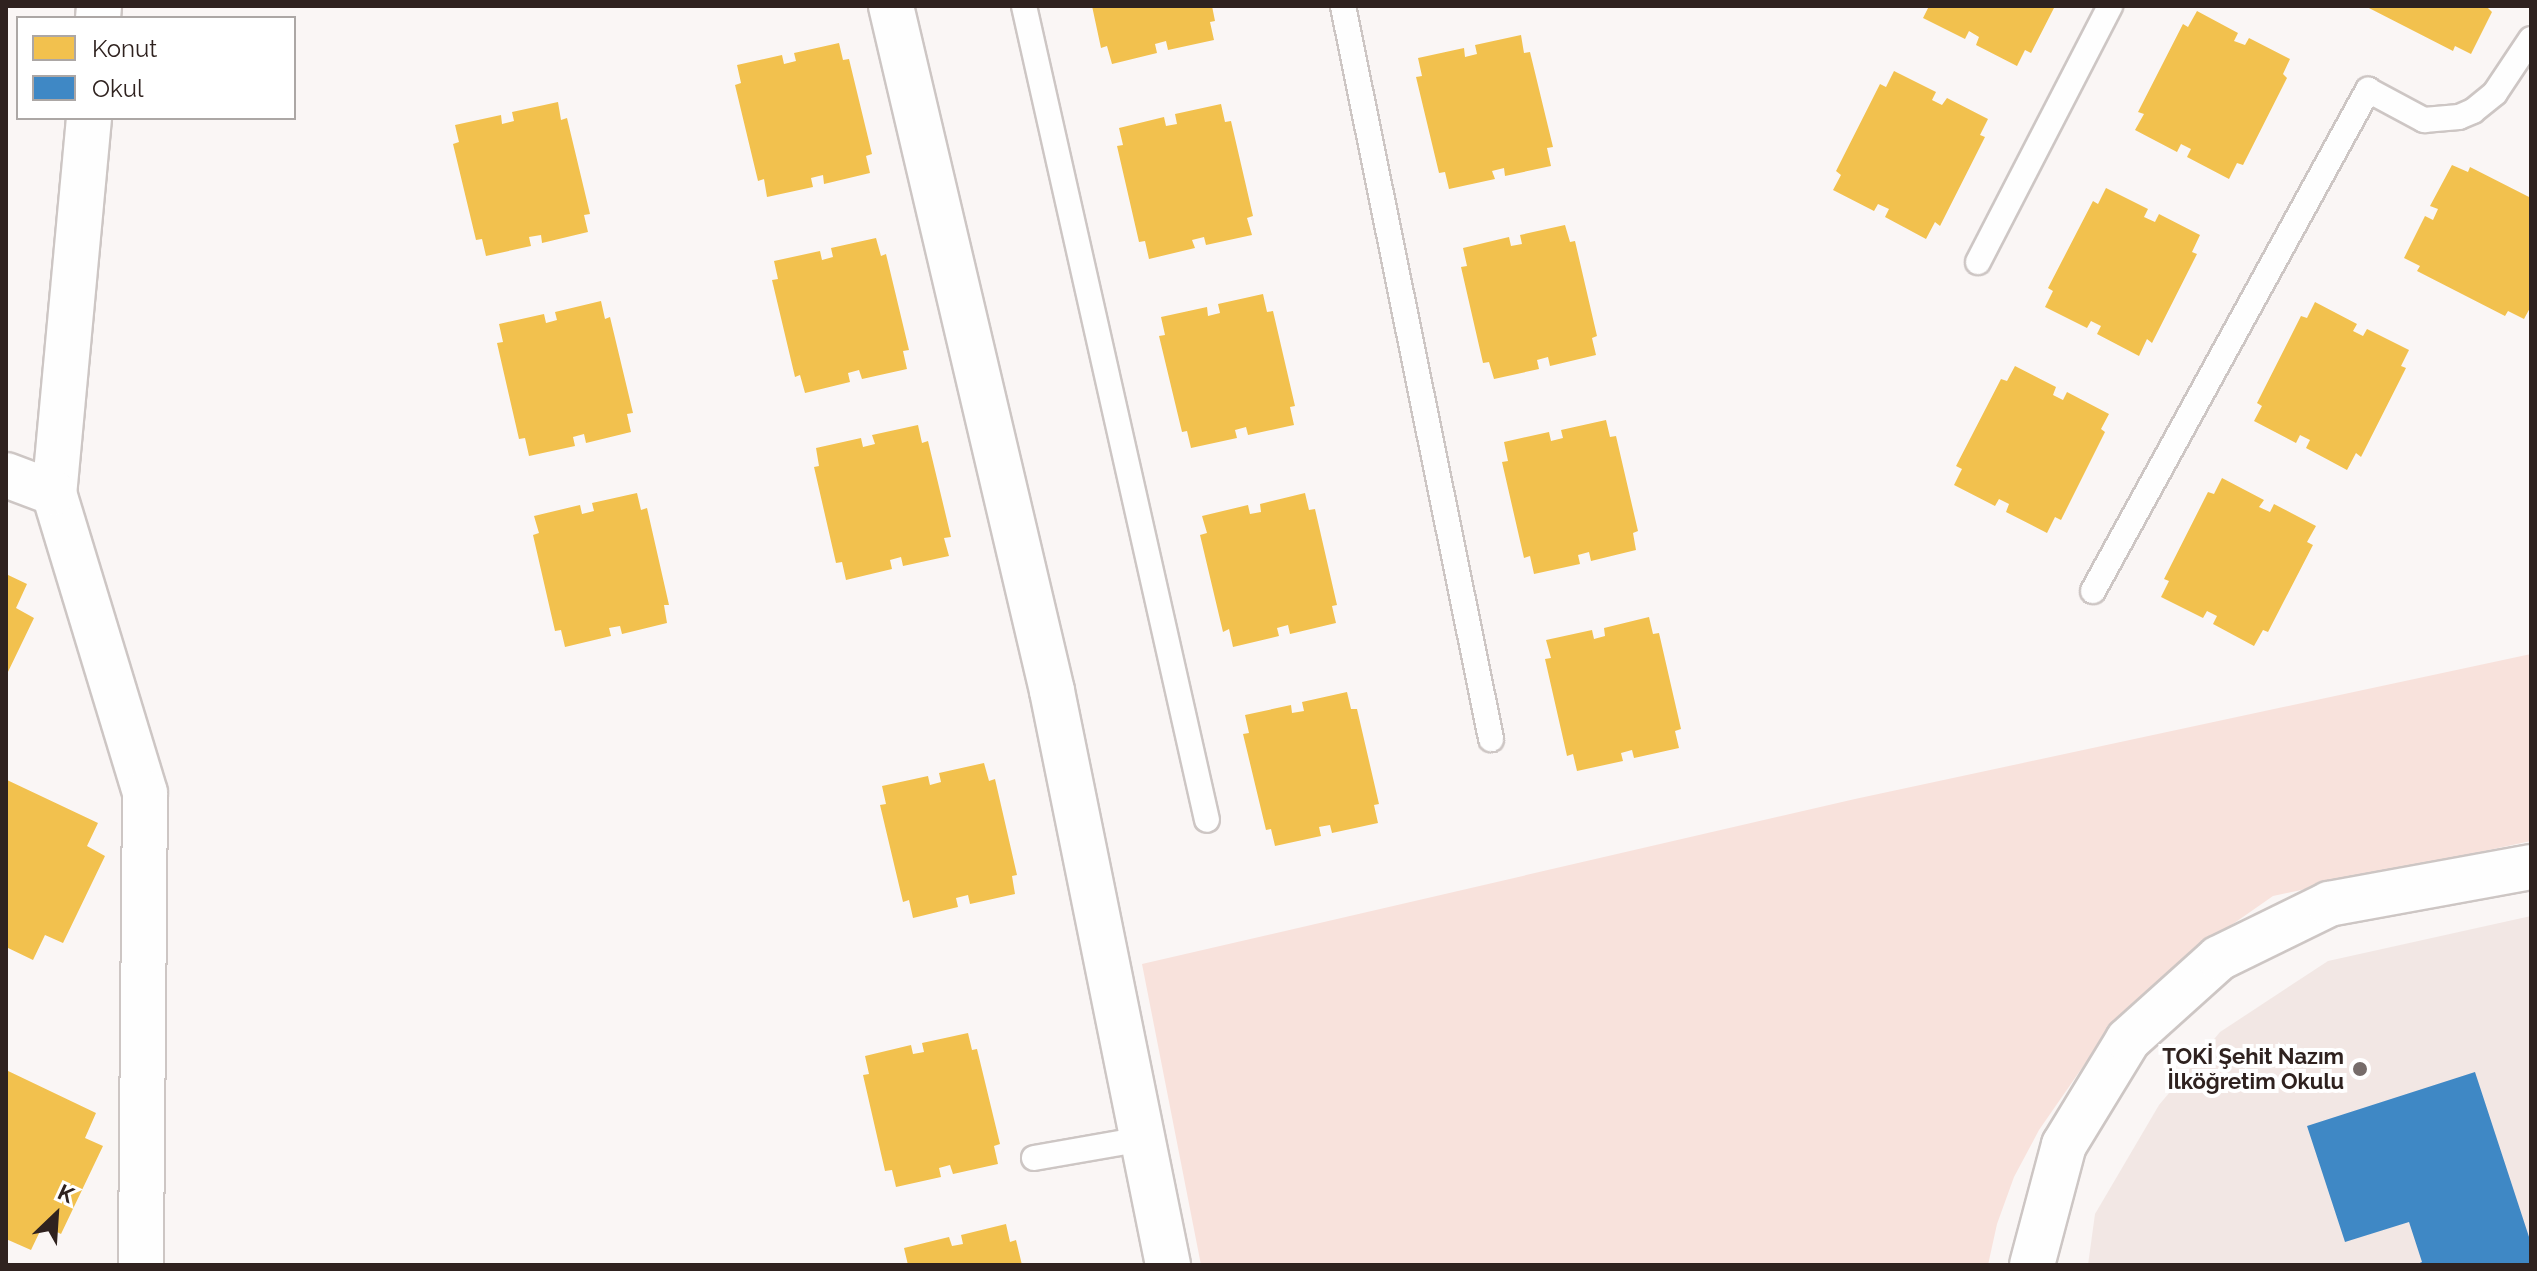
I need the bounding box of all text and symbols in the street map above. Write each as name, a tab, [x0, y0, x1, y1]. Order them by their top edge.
legend	[16, 16, 296, 120]
text: Konut	[92, 34, 157, 63]
text: Okul	[92, 74, 144, 103]
place label: TOKİ Şehit Nazım İlköğretim Okulu	[2162, 1043, 2344, 1094]
marker: TOKİ Şehit Nazım İlköğretim Okulu	[2351, 1060, 2369, 1078]
north arrow	[16, 1175, 96, 1255]
text: K	[54, 1178, 78, 1208]

